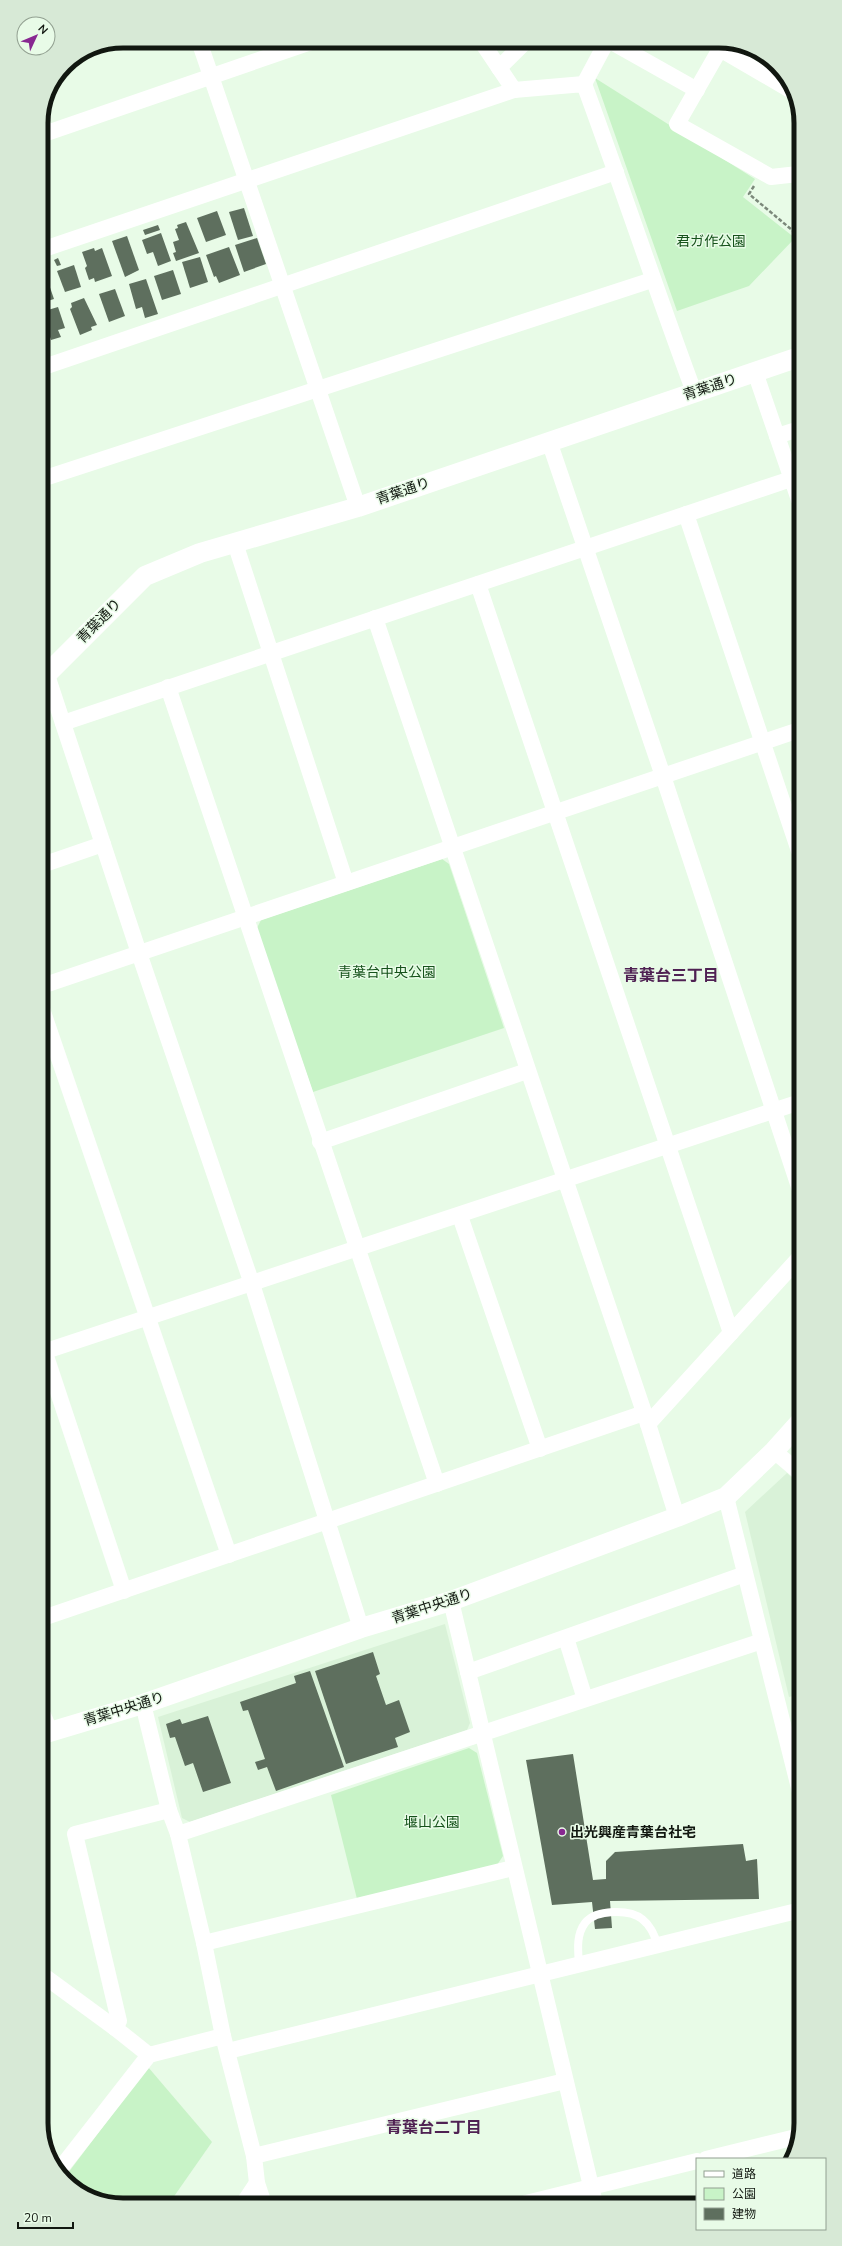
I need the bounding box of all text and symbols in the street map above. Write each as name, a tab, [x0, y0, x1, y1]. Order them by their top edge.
north arrow	[16, 16, 56, 56]
text: N	[35, 21, 51, 38]
park label: 君ガ作公園	[676, 232, 746, 251]
street label: 青葉通り	[680, 369, 740, 405]
street label: 青葉通り	[373, 473, 433, 509]
street label: 青葉通り	[72, 594, 126, 648]
park label: 青葉台中央公園	[338, 963, 436, 982]
district label: 青葉台三丁目	[623, 965, 719, 987]
street label: 青葉中央通り	[389, 1584, 475, 1628]
street label: 青葉中央通り	[81, 1688, 167, 1730]
park label: 堰山公園	[404, 1813, 460, 1832]
place label: 出光興産青葉台社宅	[570, 1823, 696, 1842]
marker: 出光興産青葉台社宅	[557, 1827, 567, 1837]
district label: 青葉台二丁目	[386, 2117, 482, 2139]
legend	[696, 2158, 826, 2230]
text: 道路	[732, 2166, 756, 2182]
text: 公園	[732, 2186, 756, 2202]
scale bar	[18, 2204, 73, 2230]
text: 建物	[732, 2206, 756, 2222]
text: 20 m	[24, 2210, 52, 2226]

